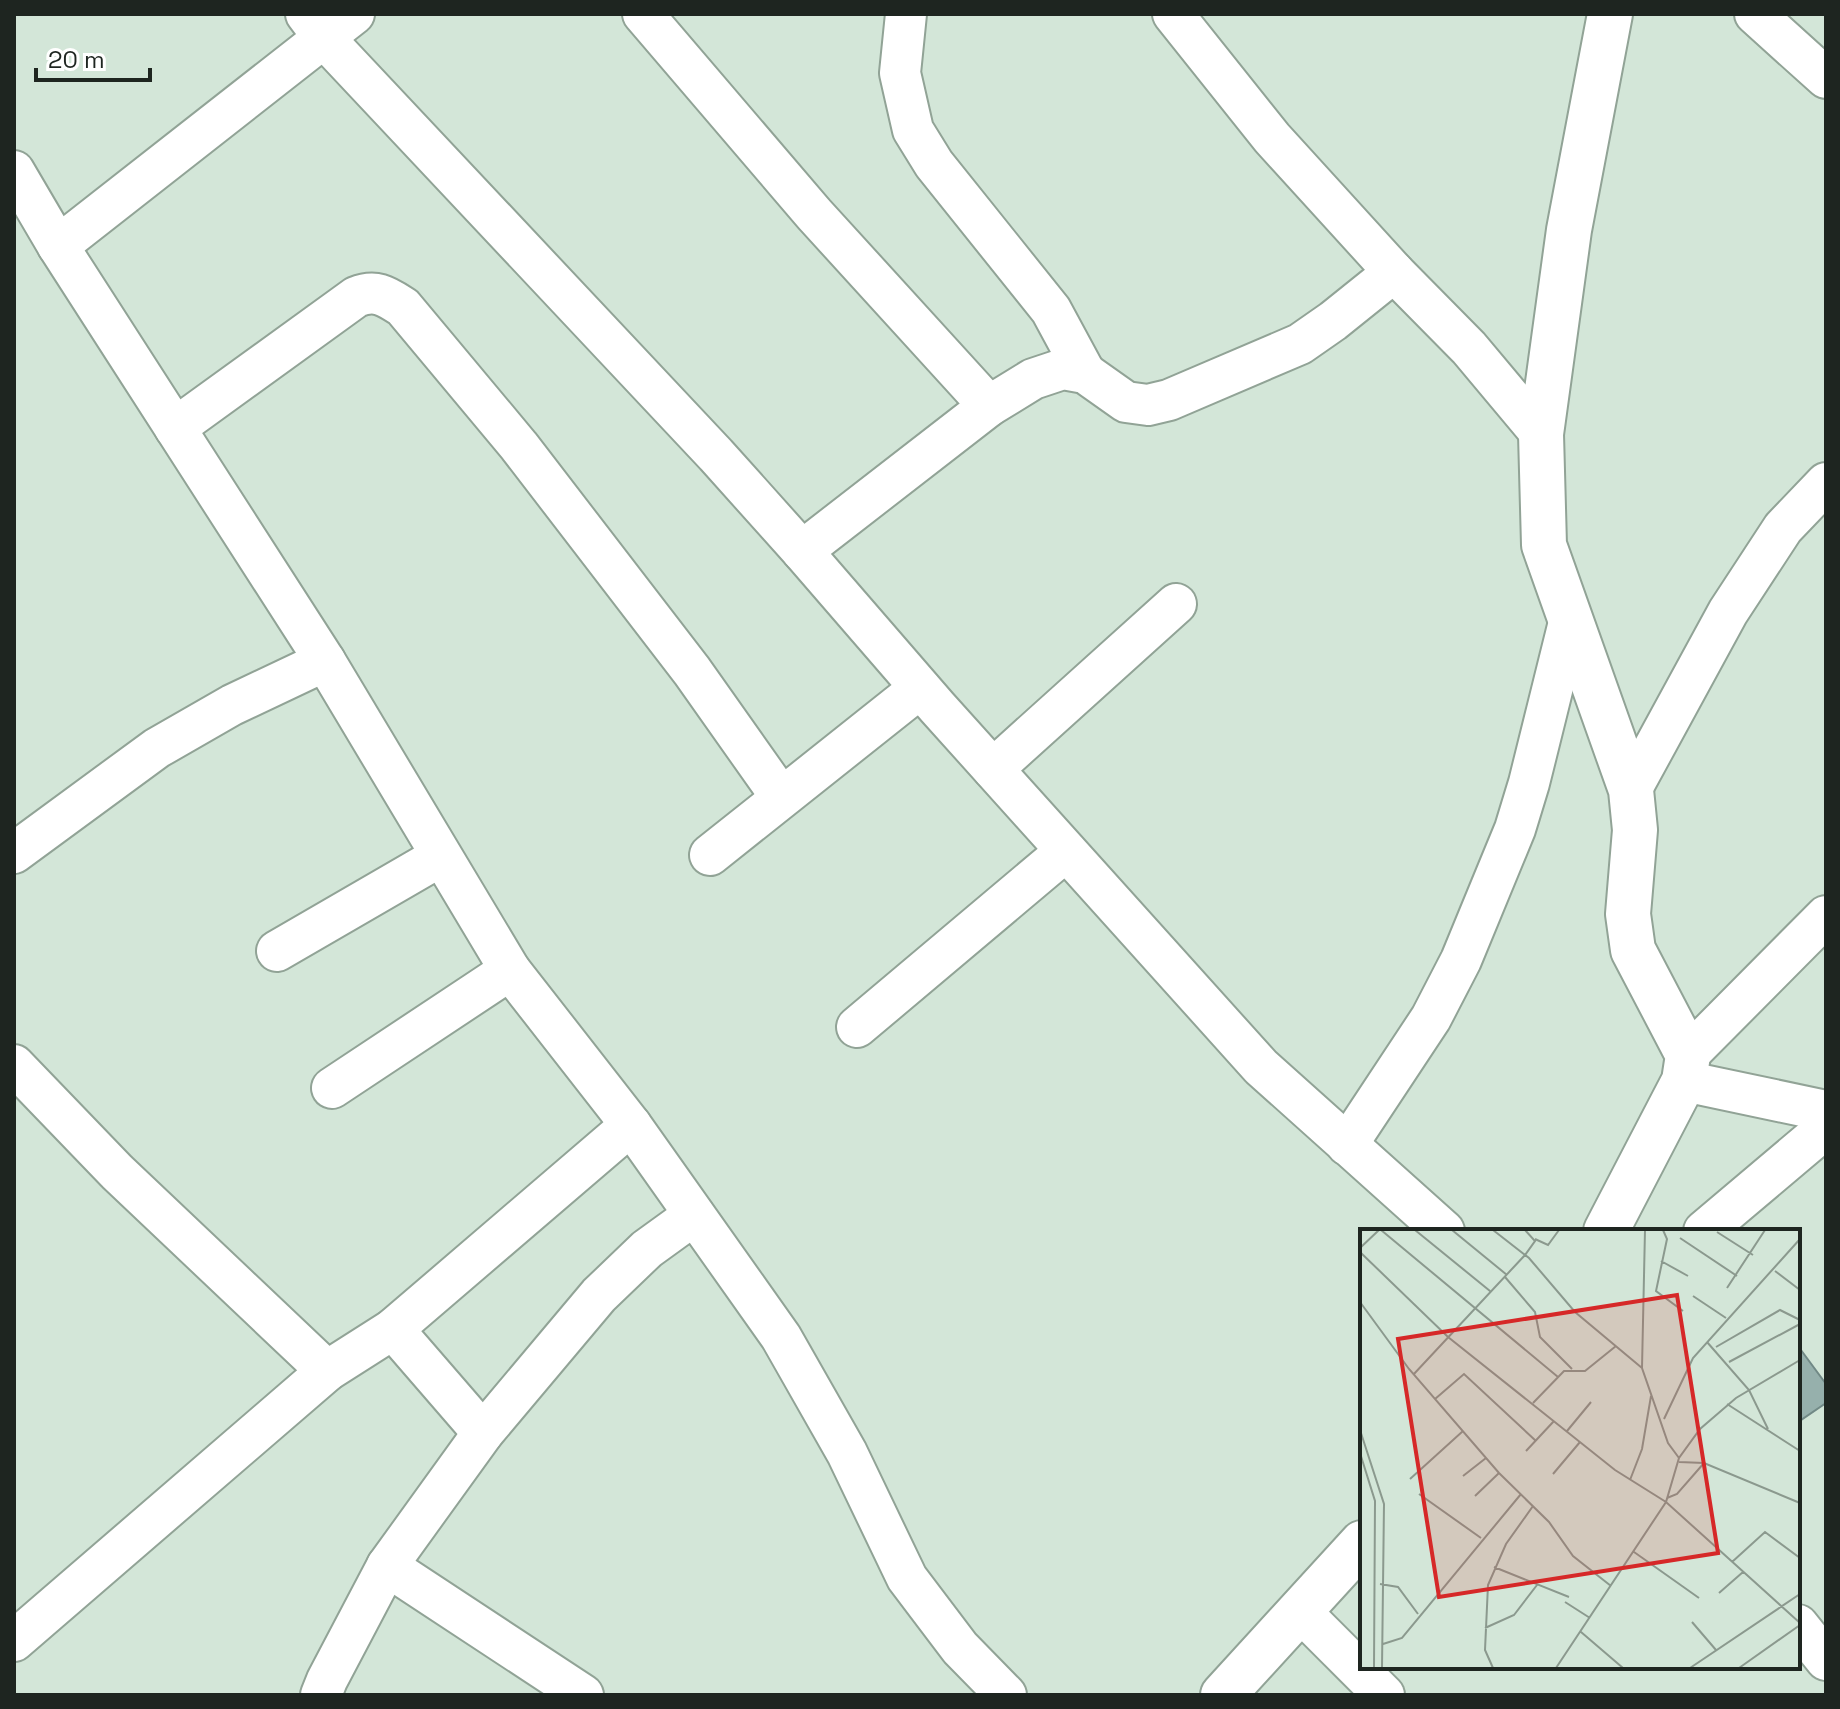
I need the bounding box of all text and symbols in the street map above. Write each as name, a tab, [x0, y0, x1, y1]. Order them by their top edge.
scale bar	[36, 32, 150, 82]
text: 20 m	[48, 44, 105, 75]
inset map	[1360, 1229, 1800, 1669]

